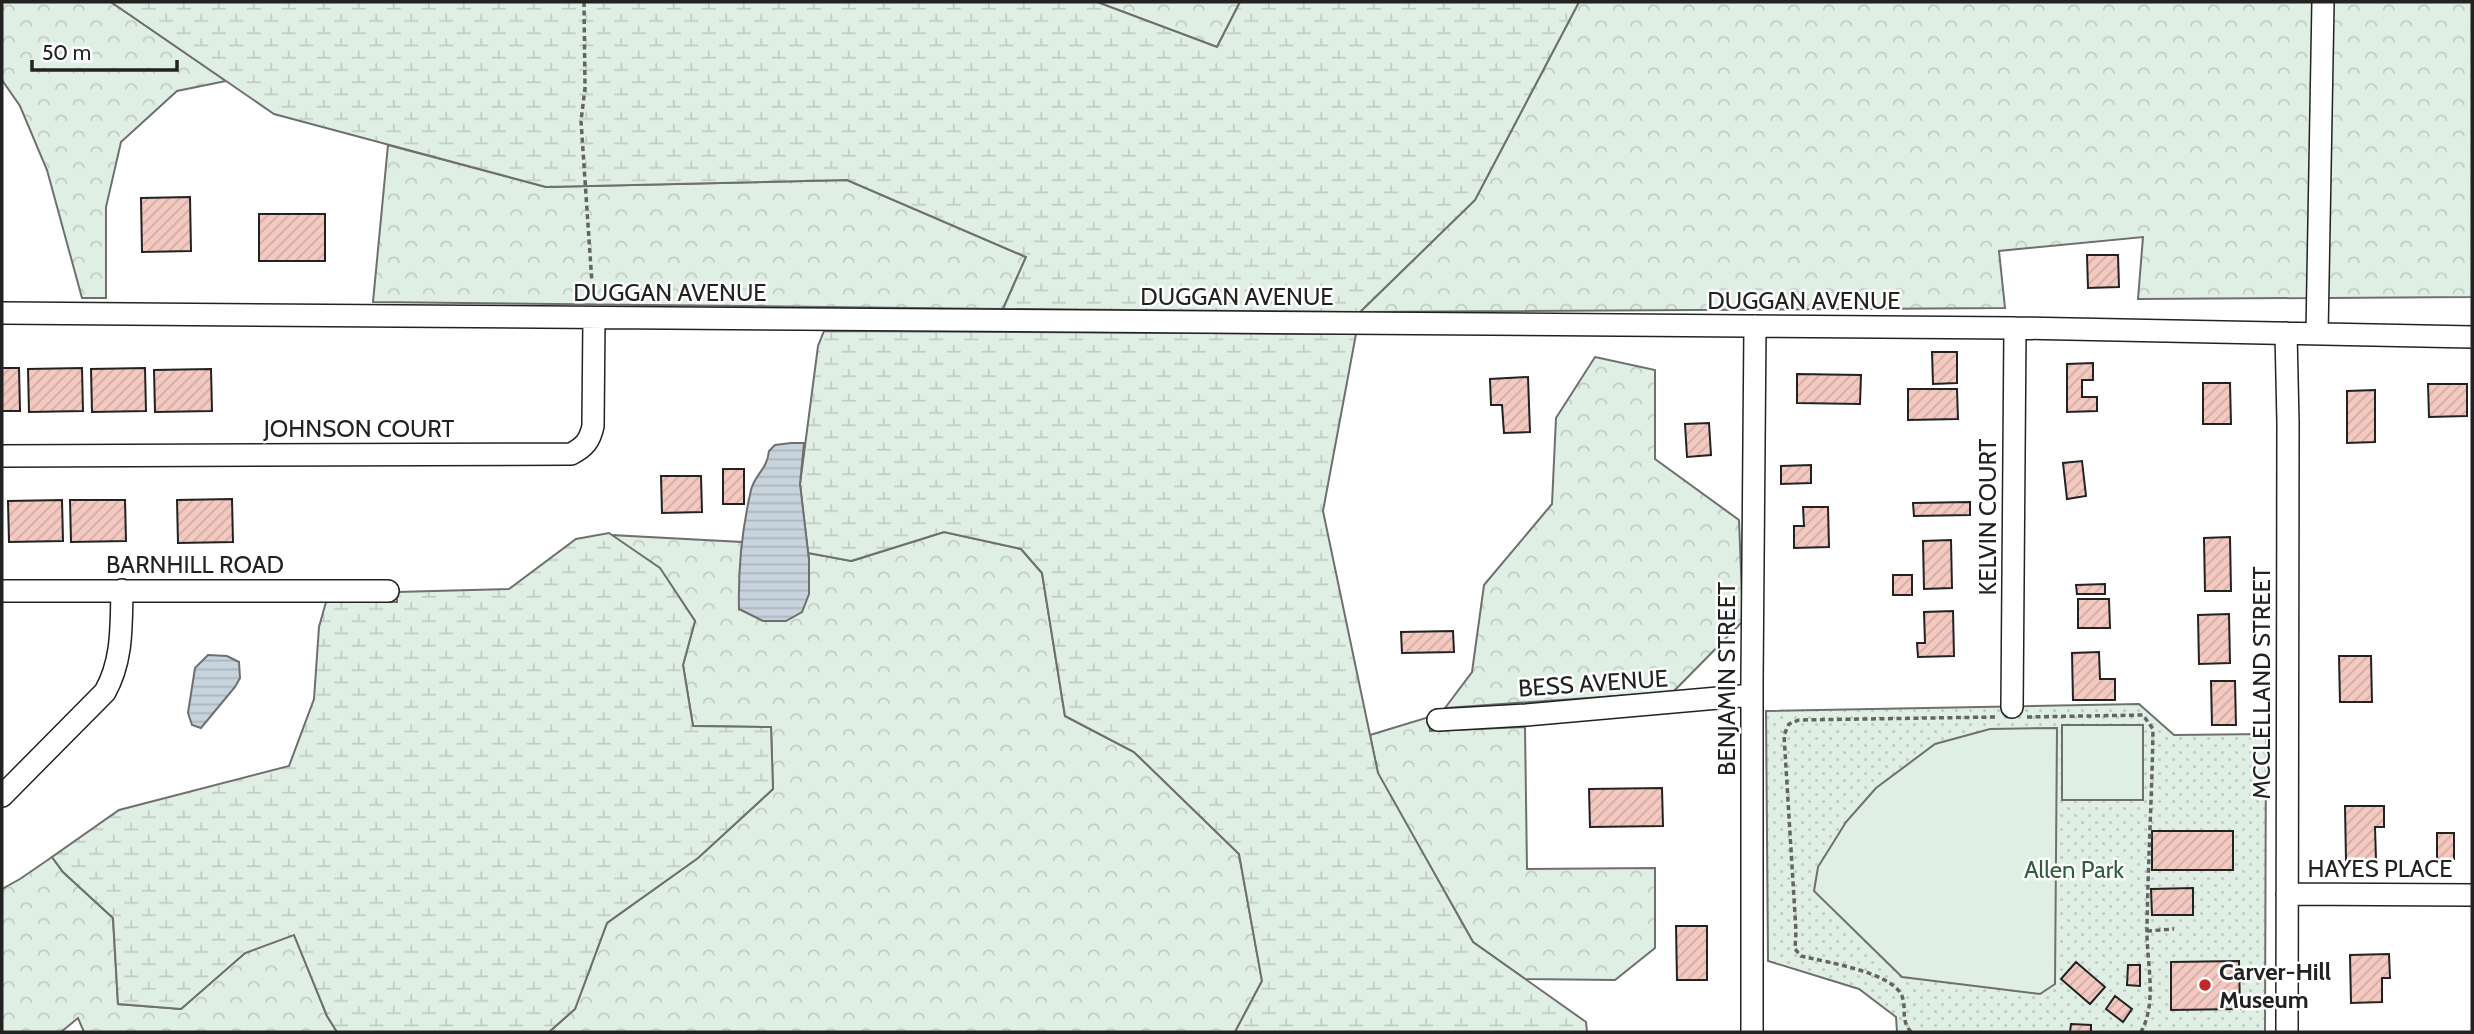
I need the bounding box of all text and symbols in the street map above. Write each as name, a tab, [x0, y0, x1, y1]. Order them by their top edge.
scale bar	[32, 28, 177, 72]
text: 50 m	[42, 40, 91, 65]
street label: DUGGAN AVENUE	[573, 278, 767, 307]
street label: DUGGAN AVENUE	[1140, 282, 1334, 311]
street label: DUGGAN AVENUE	[1707, 286, 1901, 315]
street label: JOHNSON COURT	[263, 414, 454, 443]
street label: KELVIN COURT	[1973, 438, 2002, 595]
street label: BARNHILL ROAD	[106, 550, 284, 579]
street label: MCCLELLAND STREET	[2247, 566, 2276, 800]
street label: BENJAMIN STREET	[1712, 582, 1741, 776]
street label: BESS AVENUE	[1517, 663, 1669, 703]
street label: HAYES PLACE	[2308, 854, 2452, 883]
park label: Allen Park	[2024, 855, 2124, 884]
place label: Carver-Hill Museum	[2219, 957, 2331, 1014]
marker: Carver-Hill Museum	[2197, 977, 2213, 993]

